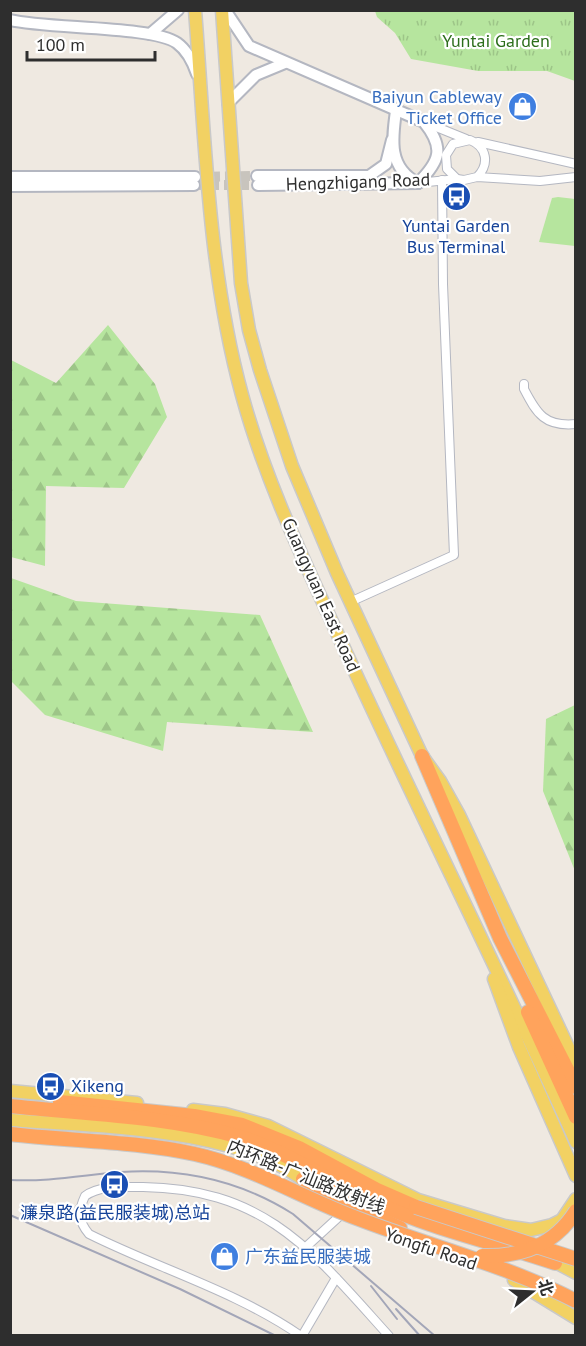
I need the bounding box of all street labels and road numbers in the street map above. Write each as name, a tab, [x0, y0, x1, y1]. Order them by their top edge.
street label: Hengzhigang Road	[285, 167, 431, 196]
street label: Guangyuan East Road	[277, 514, 366, 675]
street label: 内环路-广汕路放射线	[224, 1134, 389, 1219]
street label: Yongfu Road	[382, 1222, 480, 1275]

